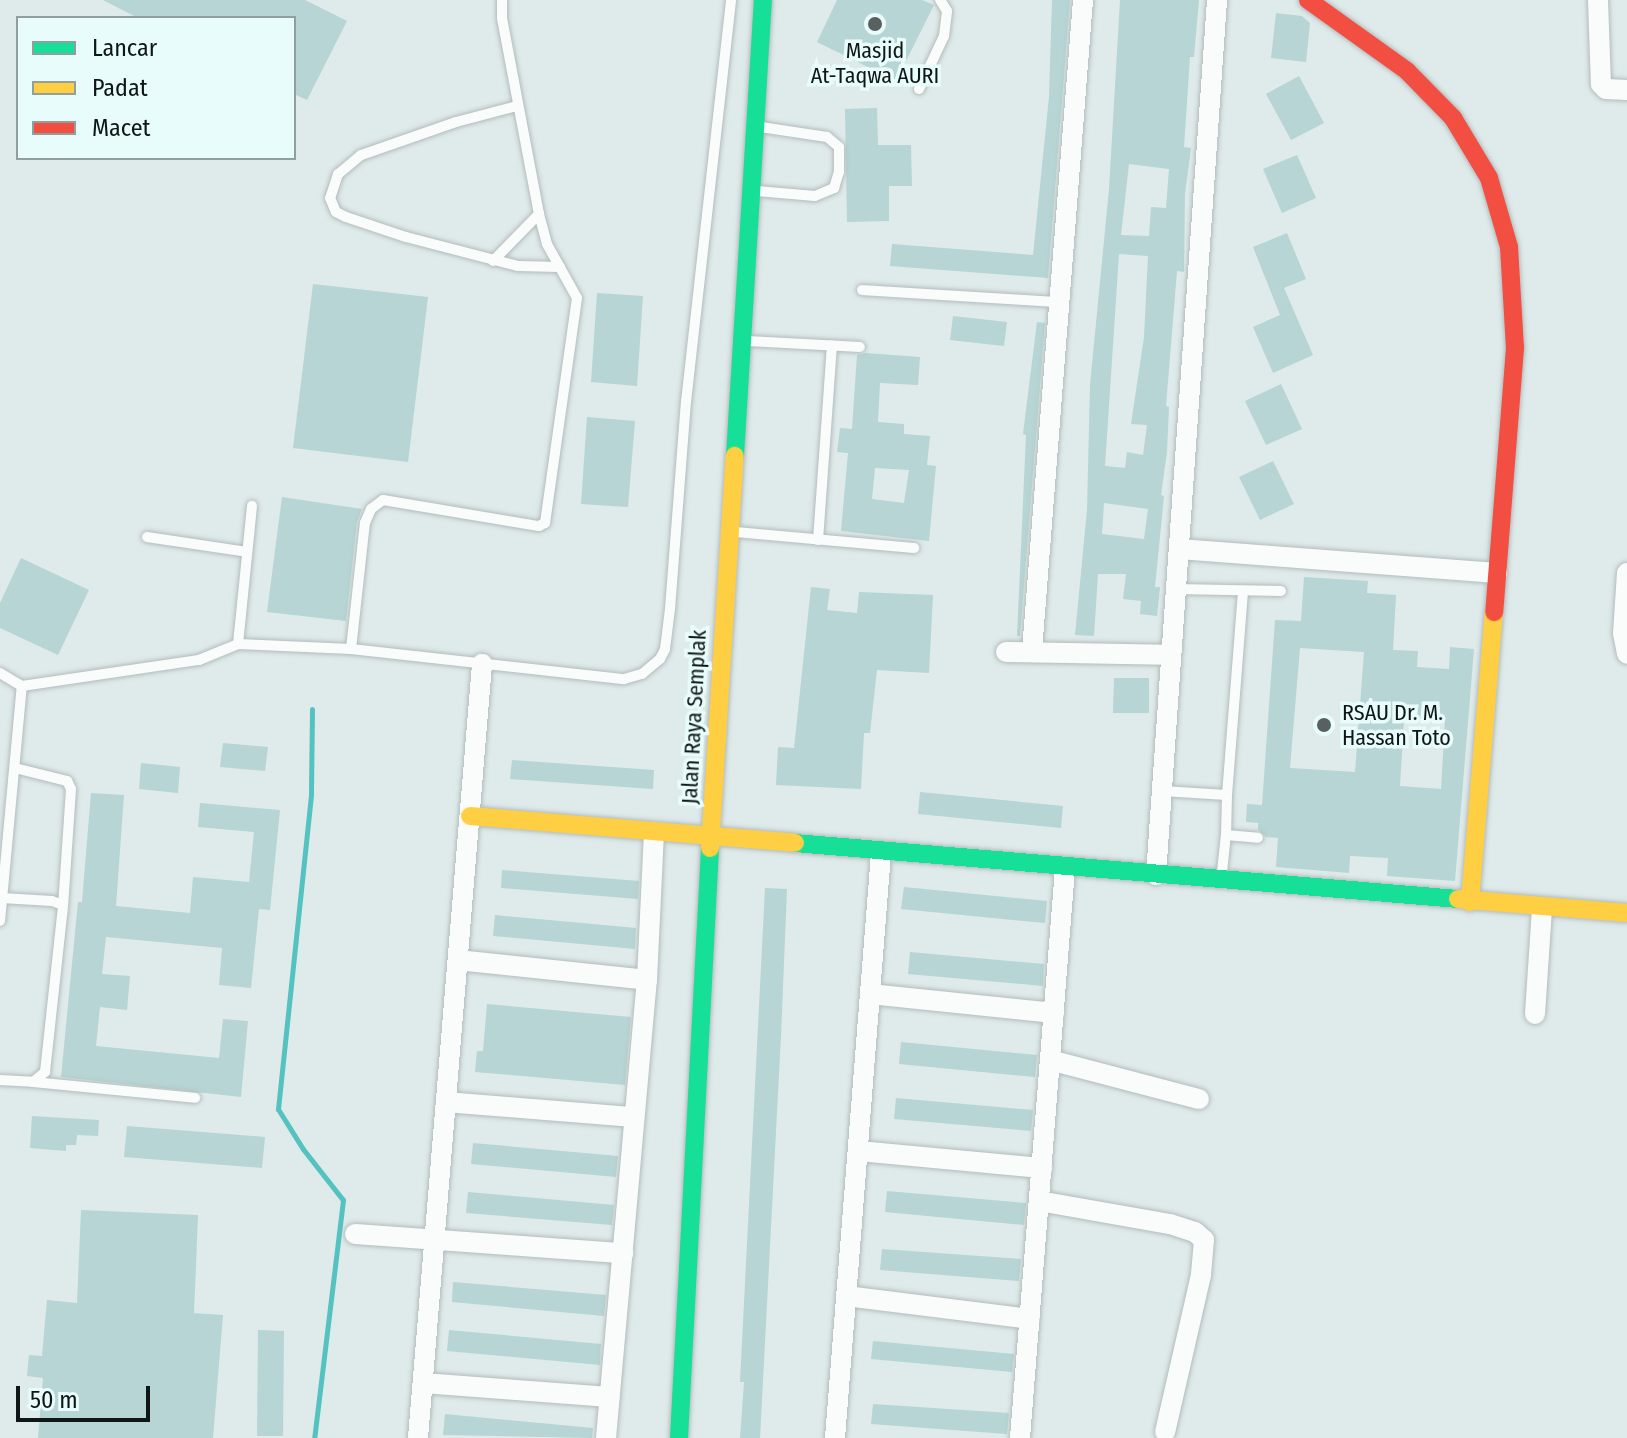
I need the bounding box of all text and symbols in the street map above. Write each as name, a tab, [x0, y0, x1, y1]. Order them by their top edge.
marker: Masjid At-Taqwa AURI	[866, 15, 884, 33]
legend	[16, 16, 296, 160]
text: Lancar	[92, 34, 157, 62]
place label: Masjid At-Taqwa AURI	[811, 37, 939, 88]
text: Padat	[92, 74, 148, 102]
text: Macet	[92, 114, 150, 142]
street label: Jalan Raya Semplak	[676, 629, 712, 805]
place label: RSAU Dr. M. Hassan Toto	[1342, 699, 1451, 750]
marker: RSAU Dr. M. Hassan Toto	[1313, 714, 1335, 736]
scale bar	[20, 1370, 154, 1420]
text: 50 m	[30, 1386, 78, 1414]

